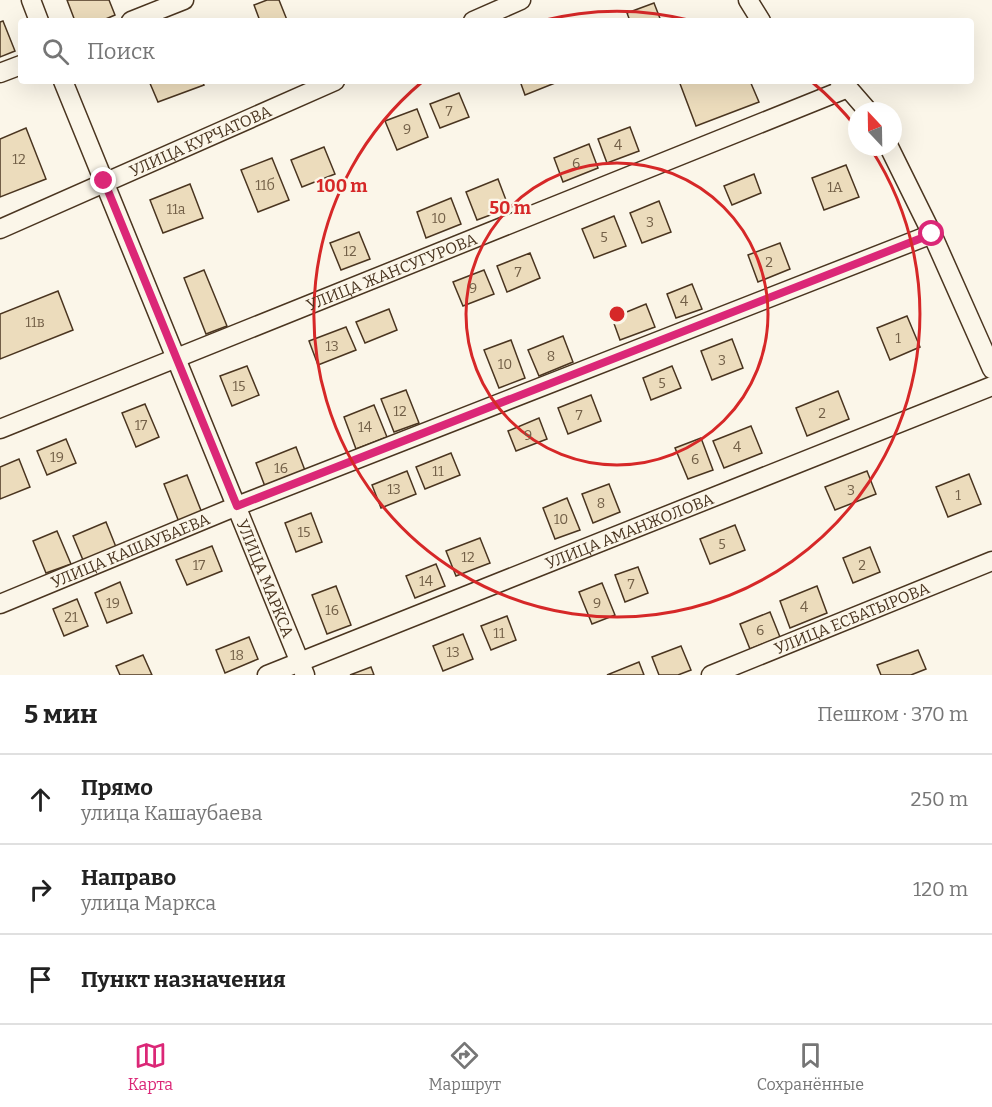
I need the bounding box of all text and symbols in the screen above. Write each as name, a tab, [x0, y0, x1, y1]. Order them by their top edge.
search box	[18, 18, 974, 84]
icon: search	[39, 35, 72, 68]
text: Поиск	[87, 38, 155, 65]
street label: УЛИЦА КУРЧАТОВА	[127, 101, 275, 180]
north arrow	[848, 102, 902, 156]
house number: 7	[445, 103, 453, 120]
house number: 9	[403, 121, 411, 138]
house number: 4	[614, 137, 622, 154]
house number: 12	[12, 151, 26, 168]
house number: 6	[572, 155, 580, 172]
route end	[90, 167, 116, 193]
text: 100 m	[316, 175, 368, 197]
house number: 11б	[255, 177, 275, 194]
house number: 1А	[827, 179, 843, 196]
text: 50 m	[489, 197, 531, 219]
house number: 11а	[166, 201, 186, 218]
house number: 10	[432, 210, 446, 227]
house number: 3	[646, 214, 654, 231]
route start	[918, 220, 944, 246]
street label: УЛИЦА ЖАНСУГУРОВА	[303, 229, 480, 314]
house number: 5	[600, 229, 608, 246]
house number: 12	[343, 243, 357, 260]
house number: 2	[765, 254, 773, 271]
house number: 7	[514, 264, 522, 281]
house number: 9	[469, 280, 477, 297]
house number: 4	[680, 293, 688, 310]
centre of rings	[607, 304, 627, 324]
house number: 11в	[25, 314, 45, 331]
house number: 1	[895, 330, 901, 347]
house number: 13	[325, 338, 339, 355]
house number: 8	[547, 348, 555, 365]
house number: 3	[718, 352, 726, 369]
house number: 10	[498, 356, 512, 373]
house number: 5	[658, 375, 666, 392]
house number: 15	[232, 378, 246, 395]
house number: 12	[393, 403, 407, 420]
house number: 2	[818, 405, 826, 422]
house number: 7	[575, 407, 583, 424]
house number: 17	[135, 417, 147, 434]
house number: 14	[358, 419, 372, 436]
house number: 9	[524, 427, 532, 444]
house number: 4	[733, 439, 741, 456]
house number: 19	[50, 449, 64, 466]
house number: 6	[691, 451, 699, 468]
house number: 16	[274, 460, 288, 477]
house number: 11	[432, 463, 444, 480]
house number: 13	[387, 481, 401, 498]
house number: 3	[847, 482, 855, 499]
house number: 1	[955, 487, 961, 504]
street label: УЛИЦА АМАНЖОЛОВА	[542, 488, 717, 573]
house number: 8	[597, 495, 605, 512]
street label: УЛИЦА КАШАУБАЕВА	[48, 509, 213, 591]
house number: 10	[554, 511, 568, 528]
street label: УЛИЦА МАРКСА	[233, 516, 298, 641]
house number: 15	[297, 524, 311, 541]
house number: 5	[718, 536, 726, 553]
house number: 12	[461, 549, 475, 566]
house number: 17	[193, 557, 205, 574]
house number: 2	[858, 557, 866, 574]
house number: 14	[419, 573, 433, 590]
house number: 7	[627, 576, 635, 593]
street label: УЛИЦА ЕСБАТЫРОВА	[772, 578, 933, 658]
house number: 19	[106, 595, 120, 612]
house number: 9	[593, 595, 601, 612]
house number: 4	[800, 599, 808, 616]
house number: 16	[325, 602, 339, 619]
house number: 21	[64, 609, 78, 626]
house number: 6	[756, 622, 764, 639]
house number: 11	[493, 625, 505, 642]
house number: 13	[446, 644, 460, 661]
house number: 18	[230, 647, 244, 664]
text: 5 мин	[24, 699, 97, 730]
text: Пешком · 370 m	[817, 702, 968, 726]
text: Прямо	[81, 774, 153, 801]
icon: ahead	[24, 783, 57, 816]
text: 250 m	[911, 787, 968, 811]
text: улица Кашаубаева	[81, 801, 263, 825]
text: Направо	[81, 864, 176, 891]
icon: right	[24, 873, 57, 906]
text: 120 m	[913, 877, 968, 901]
text: улица Маркса	[81, 891, 216, 915]
icon: arrive	[24, 963, 57, 996]
text: Пункт назначения	[81, 966, 286, 993]
tab: Карта	[128, 1039, 173, 1094]
tab: Маршрут	[429, 1039, 501, 1094]
tab: Сохранённые	[757, 1039, 864, 1094]

